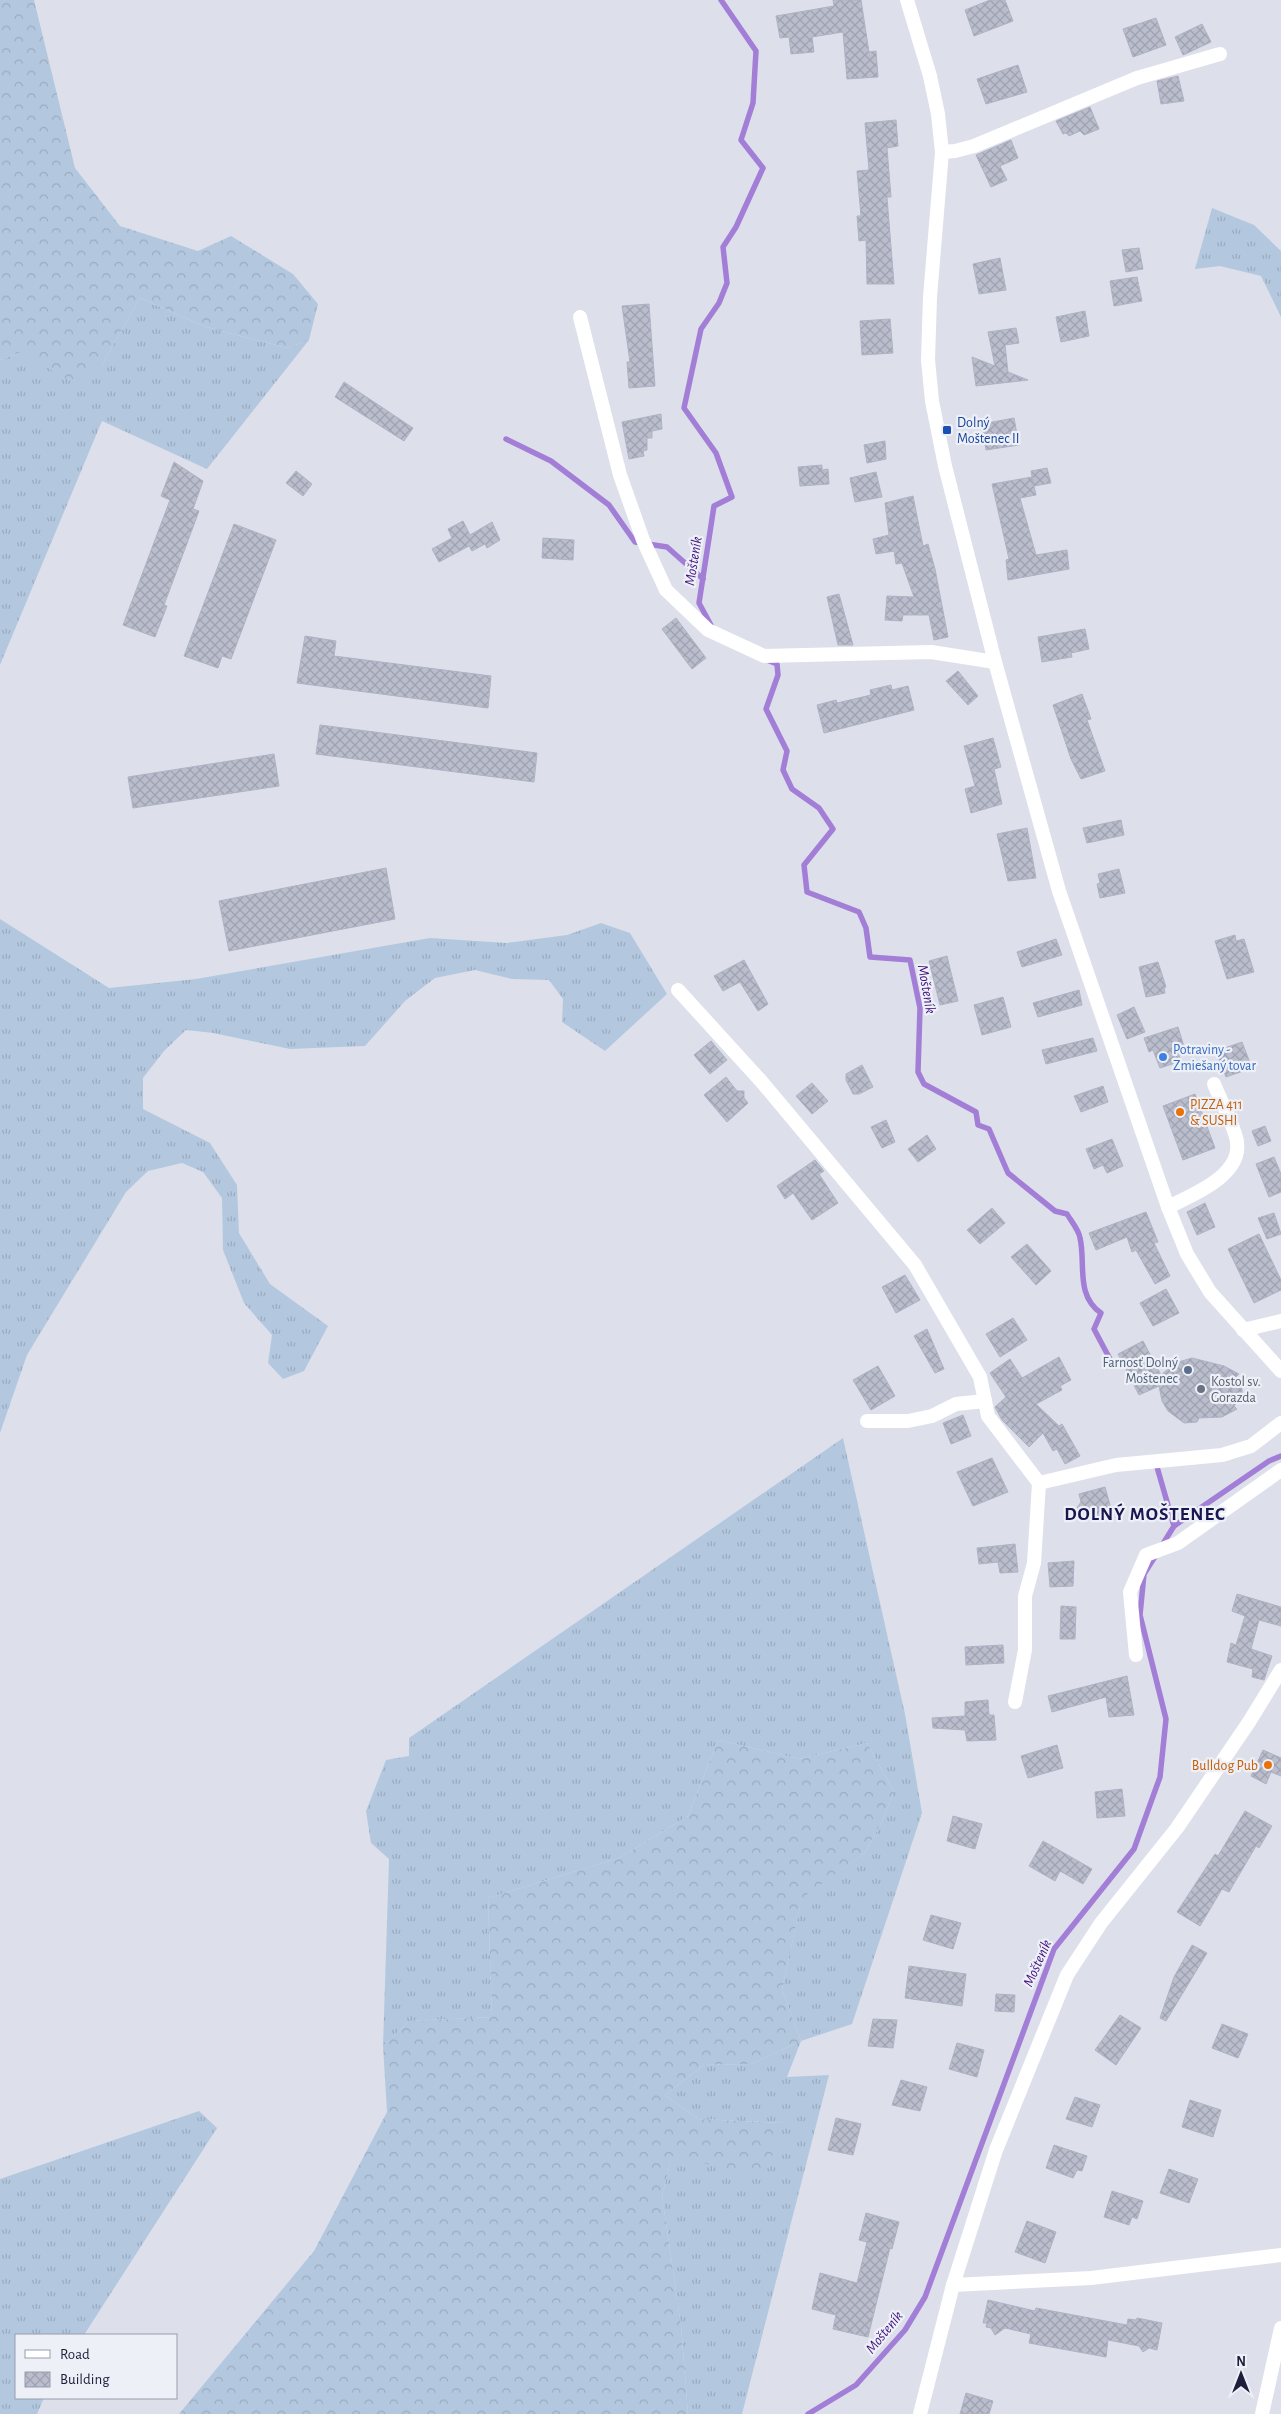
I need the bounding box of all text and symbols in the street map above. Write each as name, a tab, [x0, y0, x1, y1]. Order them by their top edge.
place label: Dolný Moštenec II	[957, 416, 1019, 446]
marker: Dolný Moštenec II	[941, 424, 953, 436]
water label: Mošteník	[682, 535, 705, 587]
water label: Mošteník	[915, 963, 938, 1015]
place label: Potraviny - Zmiešaný tovar	[1173, 1043, 1256, 1073]
marker: Potraviny - Zmiešaný tovar	[1157, 1051, 1169, 1063]
place label: PIZZA 411 & SUSHI	[1190, 1098, 1243, 1128]
marker: PIZZA 411 & SUSHI	[1174, 1106, 1186, 1118]
place label: Farnosť Dolný Moštenec	[1102, 1356, 1179, 1386]
marker: Farnosť Dolný Moštenec	[1182, 1364, 1194, 1376]
place label: Kostol sv. Gorazda	[1211, 1375, 1261, 1405]
marker: Kostol sv. Gorazda	[1195, 1383, 1207, 1395]
district label: DOLNÝ MOŠTENEC	[1064, 1503, 1226, 1524]
place label: Bulldog Pub	[1192, 1759, 1258, 1773]
marker: Bulldog Pub	[1262, 1759, 1274, 1771]
water label: Mošteník	[1021, 1937, 1054, 1989]
water label: Mošteník	[863, 2308, 906, 2356]
legend	[15, 2334, 178, 2399]
text: Road	[60, 2347, 90, 2362]
north arrow	[1216, 2349, 1266, 2399]
text: N	[1236, 2355, 1246, 2369]
text: Building	[60, 2372, 110, 2387]

